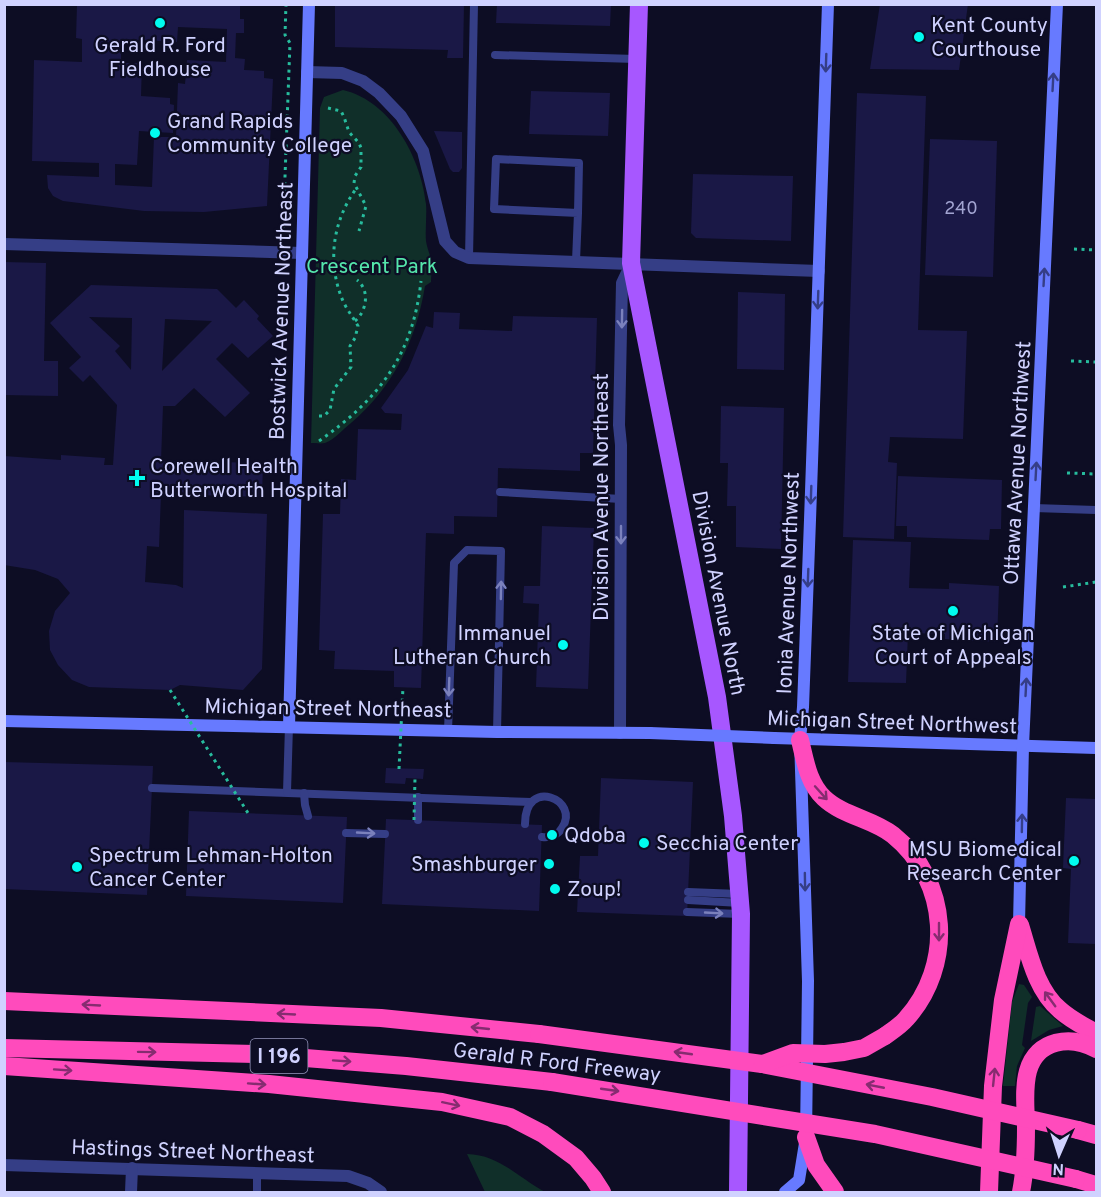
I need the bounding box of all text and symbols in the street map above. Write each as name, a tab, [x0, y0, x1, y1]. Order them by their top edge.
place label: Kent County Courthouse	[931, 13, 1048, 64]
marker: Gerald R. Ford Fieldhouse	[153, 16, 167, 30]
marker: Kent County Courthouse	[912, 30, 926, 44]
place label: Gerald R. Ford Fieldhouse	[94, 33, 226, 84]
one-way arrow	[820, 52, 831, 72]
one-way arrow	[1048, 72, 1059, 92]
place label: Grand Rapids Community College	[167, 109, 352, 160]
marker: Grand Rapids Community College	[148, 126, 162, 140]
street label: Bostwick Avenue Northeast	[264, 181, 300, 441]
house number: 240	[944, 198, 978, 221]
park label: Crescent Park	[306, 254, 438, 281]
one-way arrow	[1039, 267, 1050, 287]
one-way arrow	[812, 289, 823, 309]
one-way arrow	[616, 309, 628, 329]
street label: Ottawa Avenue Northwest	[999, 340, 1038, 586]
street label: Division Avenue Northeast	[589, 373, 616, 621]
place label: Corewell Health Butterworth Hospital	[150, 454, 347, 505]
one-way arrow	[1030, 462, 1041, 482]
marker: Corewell Health Butterworth Hospital	[128, 469, 146, 487]
street label: Ionia Avenue Northwest	[772, 471, 807, 695]
one-way arrow	[806, 484, 817, 504]
street label: Division Avenue North	[684, 489, 751, 698]
one-way arrow	[615, 525, 627, 545]
one-way arrow	[803, 567, 814, 587]
one-way arrow	[495, 580, 506, 600]
marker: State of Michigan Court of Appeals	[946, 604, 960, 618]
place label: Immanuel Lutheran Church	[393, 621, 551, 672]
place label: State of Michigan Court of Appeals	[871, 621, 1035, 672]
marker: Immanuel Lutheran Church	[556, 638, 570, 652]
one-way arrow	[443, 677, 454, 697]
one-way arrow	[1021, 678, 1032, 698]
street label: Michigan Street Northeast	[204, 694, 452, 725]
street label: Michigan Street Northwest	[766, 706, 1017, 741]
one-way arrow	[814, 785, 828, 800]
one-way arrow	[1016, 814, 1027, 834]
place label: Qdoba	[564, 823, 626, 850]
one-way arrow	[355, 828, 375, 839]
marker: Qdoba	[545, 828, 559, 842]
place label: Secchia Center	[656, 831, 798, 858]
marker: Secchia Center	[637, 836, 651, 850]
place label: MSU Biomedical Research Center	[906, 837, 1062, 888]
place label: Spectrum Lehman-Holton Cancer Center	[89, 843, 333, 894]
place label: Smashburger	[411, 852, 537, 879]
marker: MSU Biomedical Research Center	[1067, 854, 1081, 868]
marker: Smashburger	[542, 857, 556, 871]
marker: Spectrum Lehman-Holton Cancer Center	[70, 860, 84, 874]
one-way arrow	[800, 871, 811, 891]
place label: Zoup!	[567, 877, 622, 904]
marker: Zoup!	[548, 882, 562, 896]
one-way arrow	[704, 907, 724, 918]
one-way arrow	[933, 921, 945, 941]
one-way arrow	[1044, 991, 1056, 1007]
one-way arrow	[82, 999, 102, 1010]
one-way arrow	[276, 1008, 296, 1019]
one-way arrow	[471, 1022, 491, 1033]
street label: Gerald R Ford Freeway	[451, 1037, 662, 1090]
road number: I 196	[250, 1039, 308, 1073]
one-way arrow	[136, 1046, 156, 1057]
one-way arrow	[673, 1048, 693, 1059]
one-way arrow	[331, 1056, 351, 1067]
one-way arrow	[52, 1065, 72, 1076]
one-way arrow	[989, 1068, 1000, 1088]
one-way arrow	[247, 1078, 267, 1089]
one-way arrow	[866, 1080, 885, 1091]
one-way arrow	[599, 1085, 619, 1096]
one-way arrow	[441, 1099, 460, 1110]
north arrow	[1029, 1125, 1089, 1185]
street label: Hastings Street Northeast	[71, 1135, 315, 1170]
text: N	[1052, 1158, 1065, 1178]

